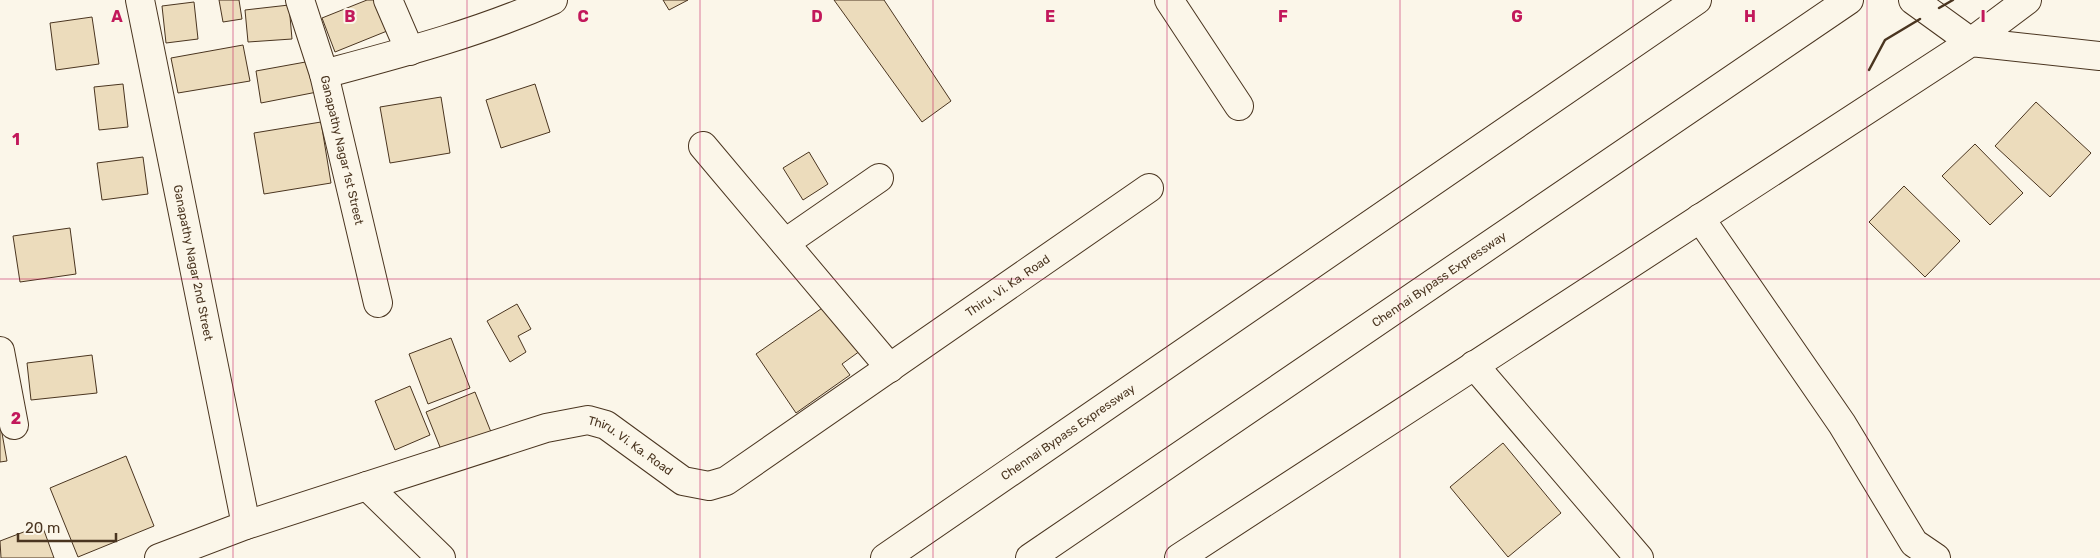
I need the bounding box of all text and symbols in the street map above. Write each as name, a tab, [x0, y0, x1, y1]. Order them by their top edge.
text: A	[111, 7, 123, 26]
text: B	[344, 7, 356, 26]
text: C	[577, 7, 589, 26]
text: D	[811, 7, 823, 26]
text: E	[1045, 7, 1055, 26]
text: F	[1278, 7, 1288, 26]
text: G	[1511, 7, 1523, 26]
text: H	[1744, 7, 1756, 26]
text: I	[1980, 7, 1986, 26]
street label: Ganapathy Nagar 1st Street	[318, 74, 366, 227]
text: 1	[12, 130, 20, 149]
street label: Ganapathy Nagar 2nd Street	[170, 184, 216, 342]
street label: Chennai Bypass Expressway	[1369, 228, 1509, 330]
street label: Thiru. Vi. Ka. Road	[963, 252, 1053, 320]
street label: Chennai Bypass Expressway	[998, 381, 1138, 483]
text: 2	[11, 409, 21, 428]
street label: Thiru. Vi. Ka. Road	[586, 413, 676, 478]
scale bar	[18, 510, 115, 542]
text: 20 m	[25, 519, 60, 537]

